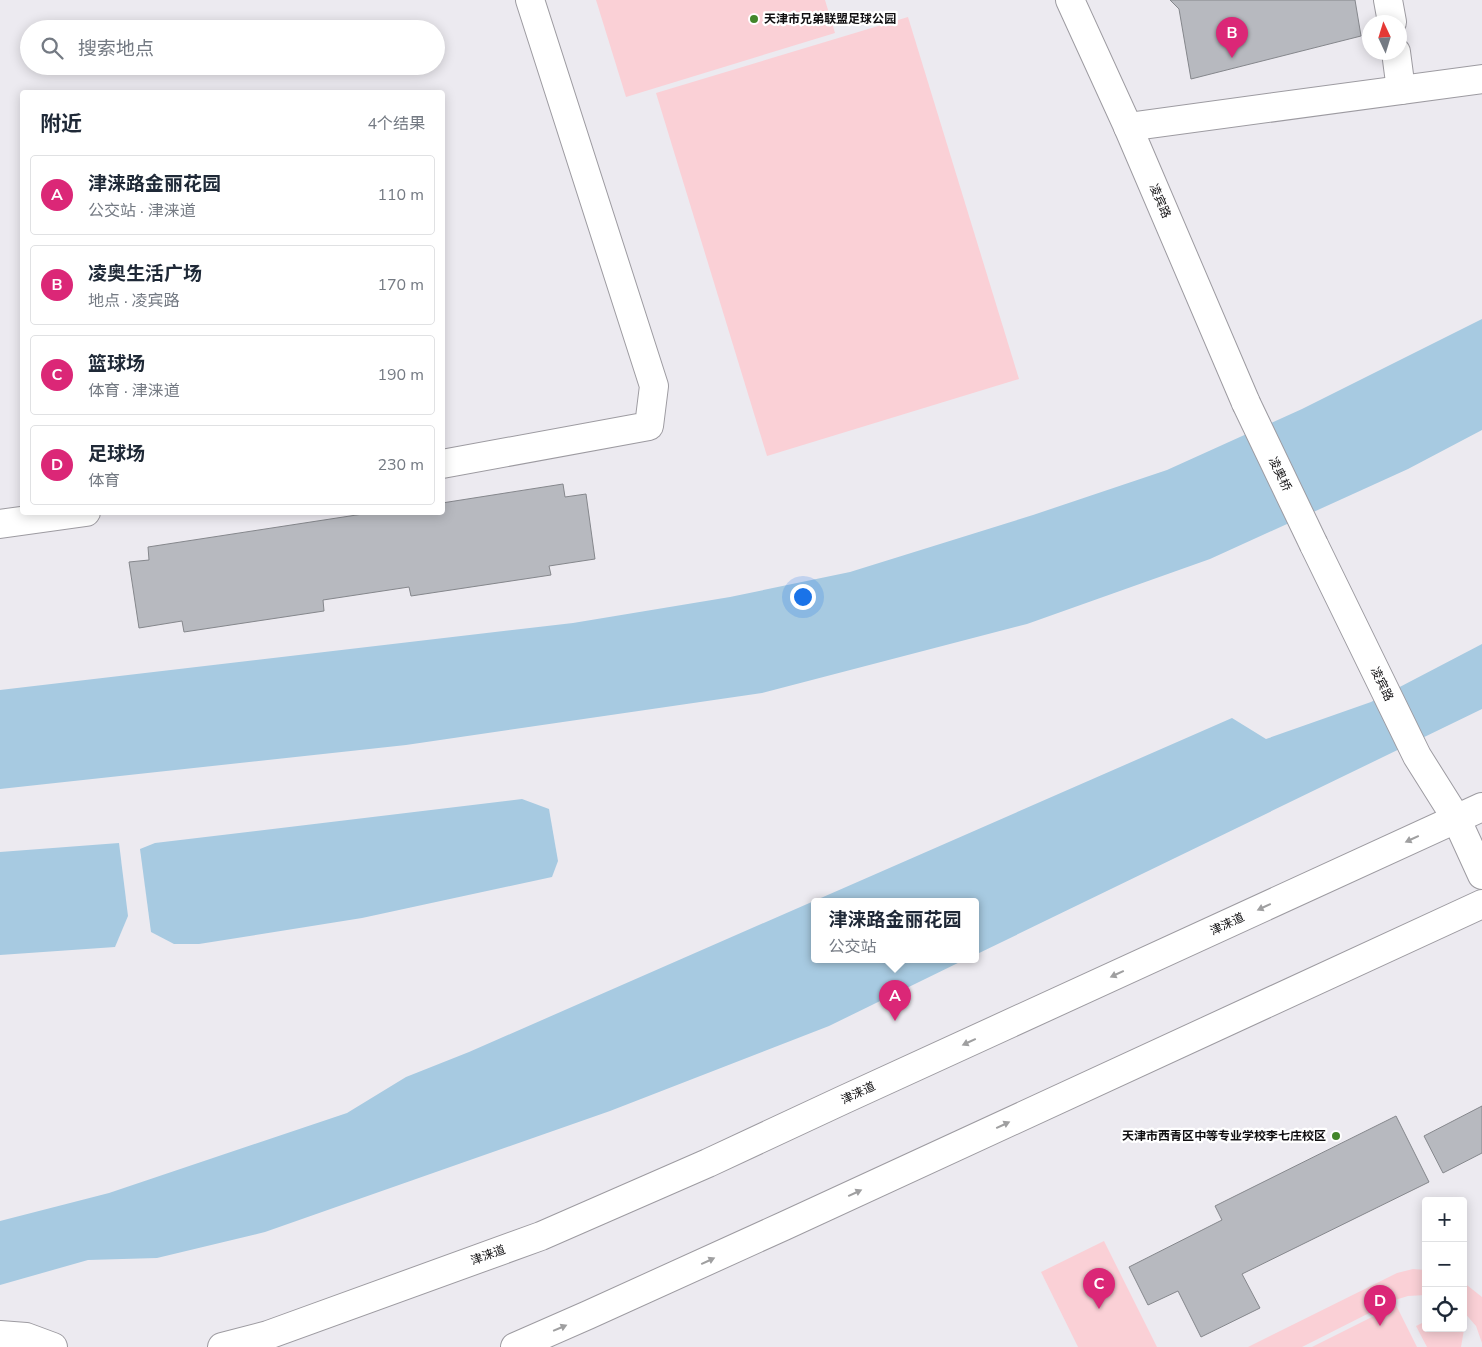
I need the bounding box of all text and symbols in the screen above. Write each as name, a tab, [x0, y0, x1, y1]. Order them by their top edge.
place label: 天津市兄弟联盟足球公园	[764, 11, 896, 27]
marker: 天津市兄弟联盟足球公园	[748, 13, 760, 25]
north arrow	[1362, 15, 1407, 60]
pin: B	[1216, 17, 1248, 58]
search box	[20, 20, 445, 75]
icon: search	[38, 34, 66, 62]
text: 搜索地点	[78, 36, 154, 62]
text: 附近	[40, 110, 82, 138]
text: 4个结果	[367, 113, 425, 135]
text: 津涞路金丽花园	[88, 171, 221, 197]
street label: 凌宾路	[1146, 181, 1174, 221]
text: A	[51, 184, 63, 206]
text: 110 m	[377, 184, 424, 206]
text: 公交站 · 津涞道	[88, 200, 196, 222]
text: 凌奥生活广场	[88, 261, 202, 287]
text: B	[51, 274, 63, 296]
text: 170 m	[377, 274, 424, 296]
text: 地点 · 凌宾路	[88, 290, 180, 312]
text: 篮球场	[88, 351, 145, 377]
text: C	[52, 364, 62, 386]
text: 190 m	[377, 364, 424, 386]
text: 体育 · 津涞道	[88, 380, 180, 402]
text: 足球场	[88, 441, 145, 467]
text: D	[51, 454, 63, 476]
text: 230 m	[377, 454, 424, 476]
street label: 凌奥桥	[1265, 454, 1295, 494]
text: 体育	[88, 470, 120, 492]
your location	[790, 584, 816, 610]
street label: 凌宾路	[1367, 664, 1397, 704]
one-way arrow	[1405, 835, 1419, 843]
popup	[811, 898, 979, 963]
one-way arrow	[1257, 903, 1271, 911]
text: 津涞路金丽花园	[828, 907, 962, 933]
street label: 津涞道	[1207, 909, 1247, 939]
text: 公交站	[828, 936, 877, 958]
one-way arrow	[1109, 970, 1124, 979]
pin: A	[879, 980, 911, 1021]
one-way arrow	[962, 1038, 976, 1046]
street label: 津涞道	[838, 1078, 878, 1108]
one-way arrow	[996, 1121, 1010, 1129]
place label: 天津市西青区中等专业学校李七庄校区	[1122, 1128, 1326, 1144]
marker: 天津市西青区中等专业学校李七庄校区	[1330, 1130, 1342, 1142]
one-way arrow	[848, 1189, 862, 1197]
map controls	[1422, 1197, 1467, 1332]
button: +	[1422, 1197, 1467, 1242]
street label: 津涞道	[468, 1241, 508, 1269]
button: −	[1422, 1242, 1467, 1287]
one-way arrow	[701, 1257, 715, 1265]
pin: C	[1083, 1268, 1115, 1309]
pin: D	[1364, 1285, 1396, 1326]
button: locate	[1422, 1287, 1467, 1332]
one-way arrow	[552, 1323, 567, 1331]

